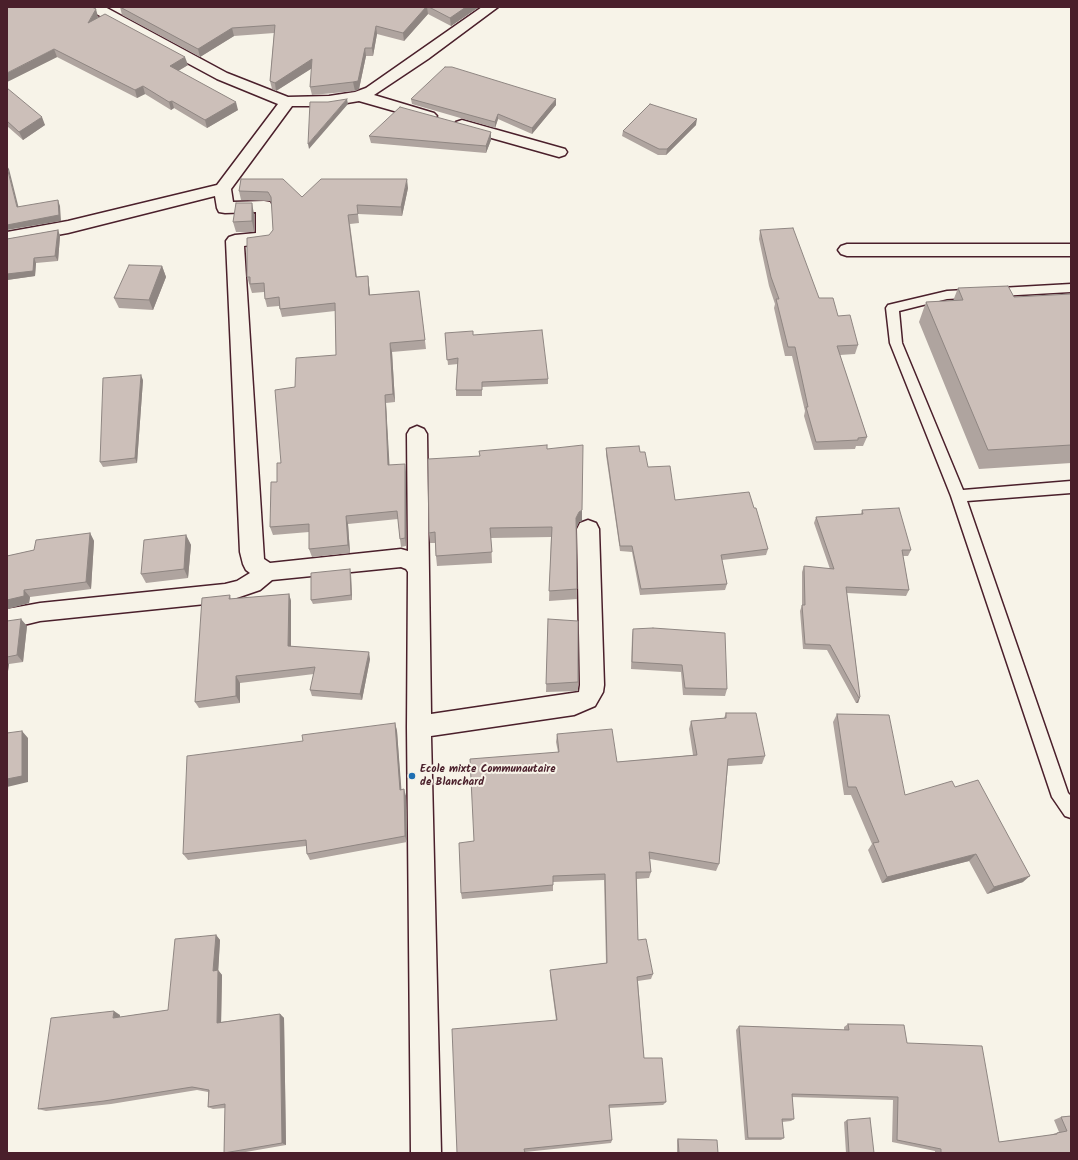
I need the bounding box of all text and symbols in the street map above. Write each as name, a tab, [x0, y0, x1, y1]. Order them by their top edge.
place label: Ecole mixte Communautaire de Blanchard	[420, 763, 556, 789]
marker: Ecole mixte Communautaire de Blanchard	[407, 771, 417, 781]

